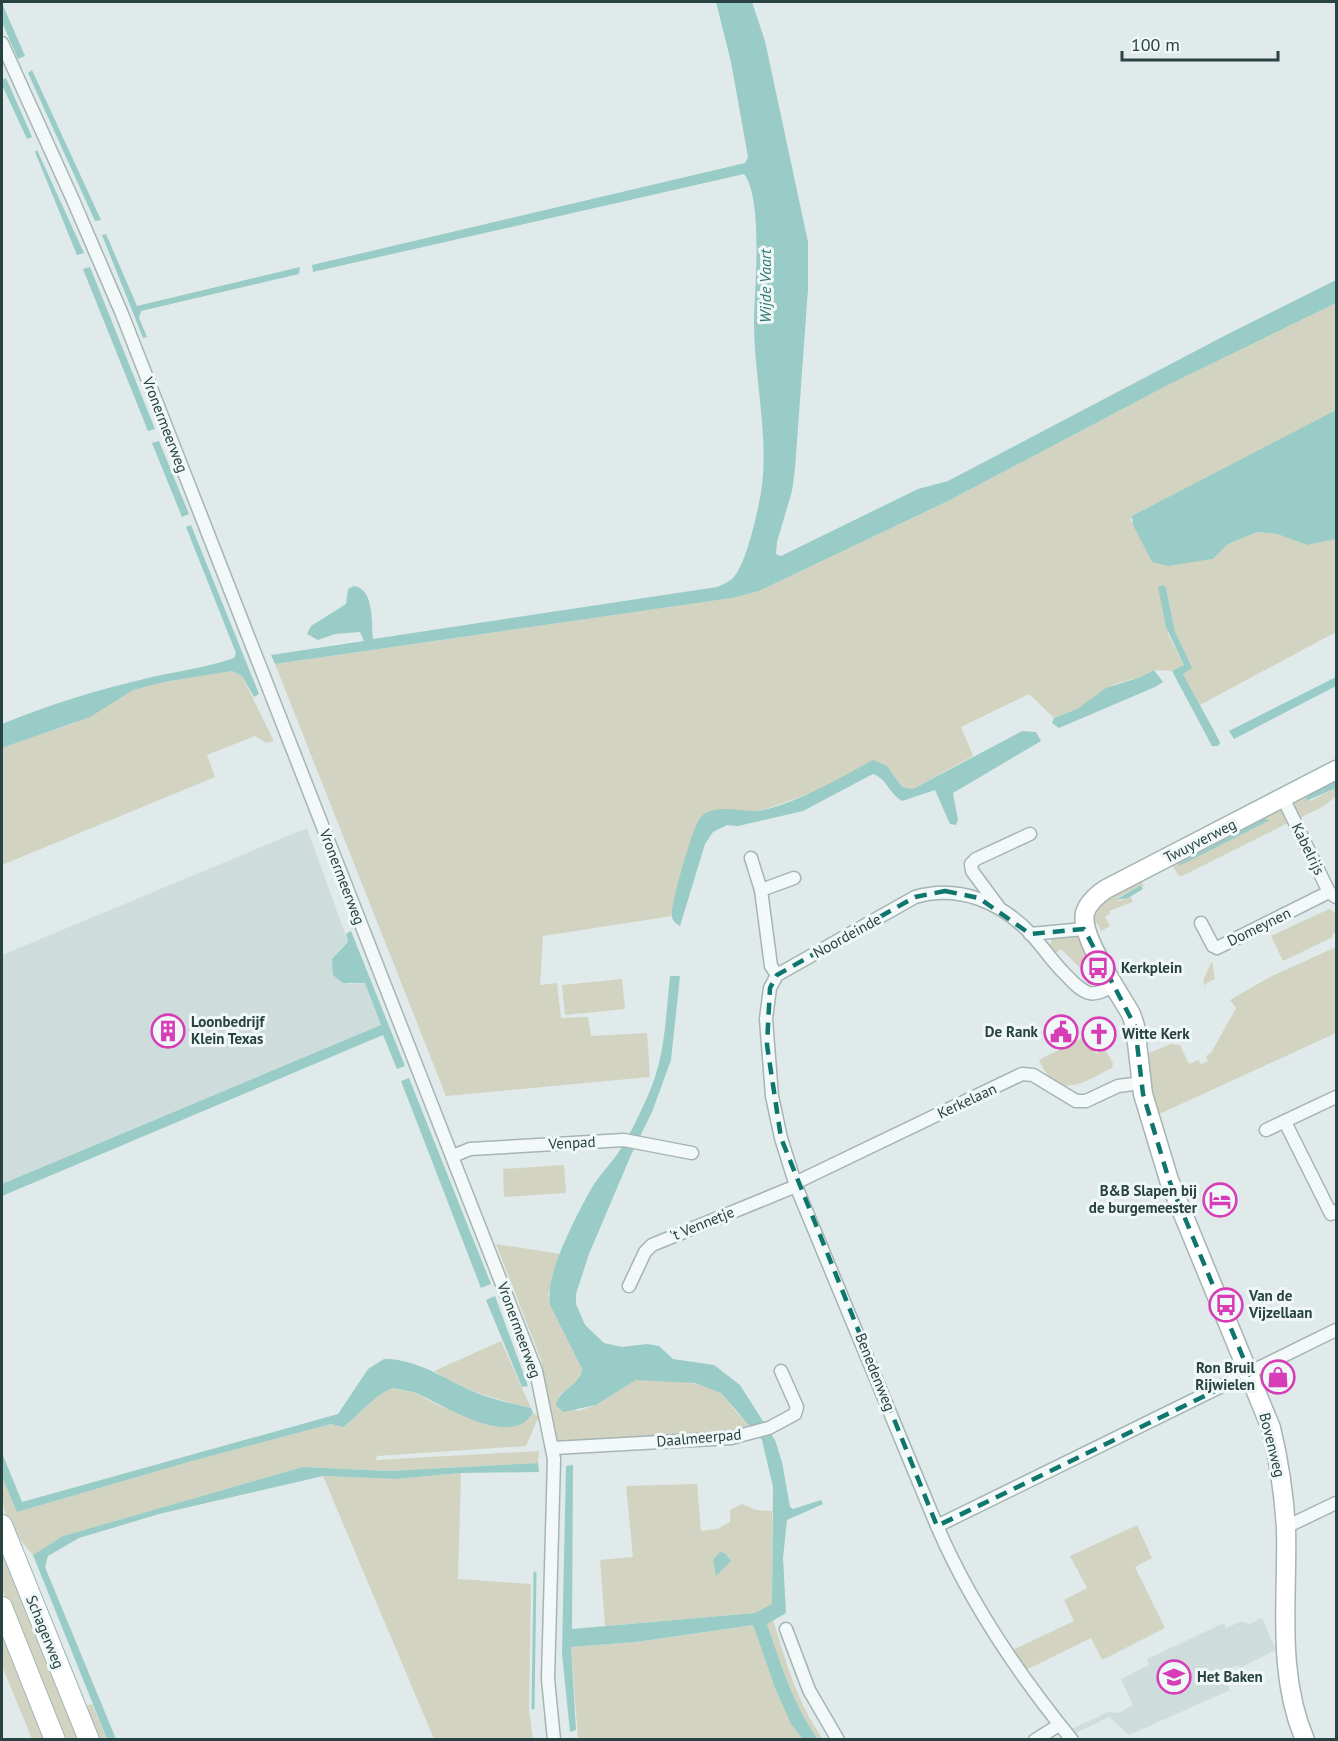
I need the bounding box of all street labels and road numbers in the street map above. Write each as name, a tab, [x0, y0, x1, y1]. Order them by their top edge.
street label: Vronermeerweg	[138, 374, 192, 475]
street label: Twuyverweg	[1160, 814, 1239, 867]
street label: Kabelrijs	[1288, 820, 1329, 878]
street label: Vronermeerweg	[315, 826, 369, 927]
street label: Domeynen	[1224, 903, 1294, 950]
street label: Noordeinde	[809, 909, 884, 962]
street label: Kerkelaan	[934, 1079, 999, 1123]
street label: Venpad	[547, 1132, 596, 1153]
street label: 't Vennetje	[667, 1202, 737, 1245]
street label: Vronermeerweg	[493, 1278, 546, 1380]
street label: Benedenweg	[851, 1330, 900, 1414]
street label: Bovenweg	[1255, 1411, 1290, 1479]
street label: Daalmeerpad	[656, 1424, 742, 1451]
street label: Schagerweg	[22, 1592, 69, 1671]

